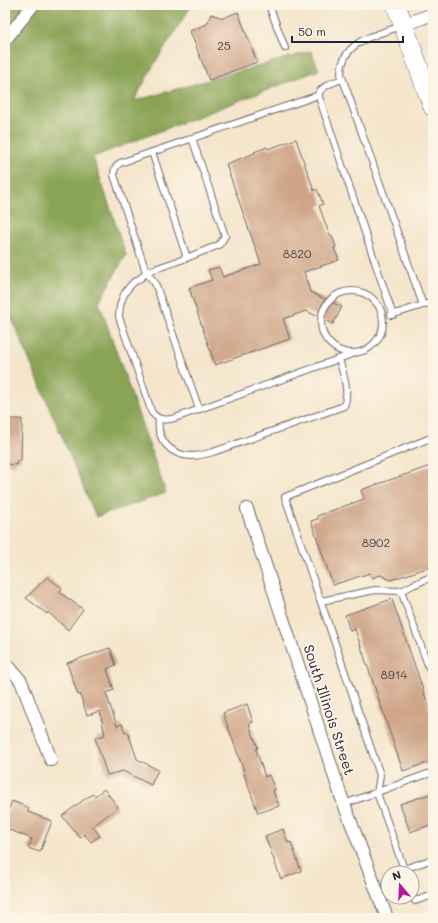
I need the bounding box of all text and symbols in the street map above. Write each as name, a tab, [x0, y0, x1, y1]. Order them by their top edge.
scale bar	[292, 18, 403, 44]
text: 50 m	[298, 23, 326, 39]
house number: 25	[217, 37, 231, 53]
house number: 8820	[283, 245, 312, 261]
house number: 8902	[362, 534, 390, 550]
street label: South Illinois Street	[299, 642, 360, 777]
house number: 8914	[381, 666, 407, 682]
north arrow	[380, 865, 420, 905]
text: N	[390, 867, 403, 884]

